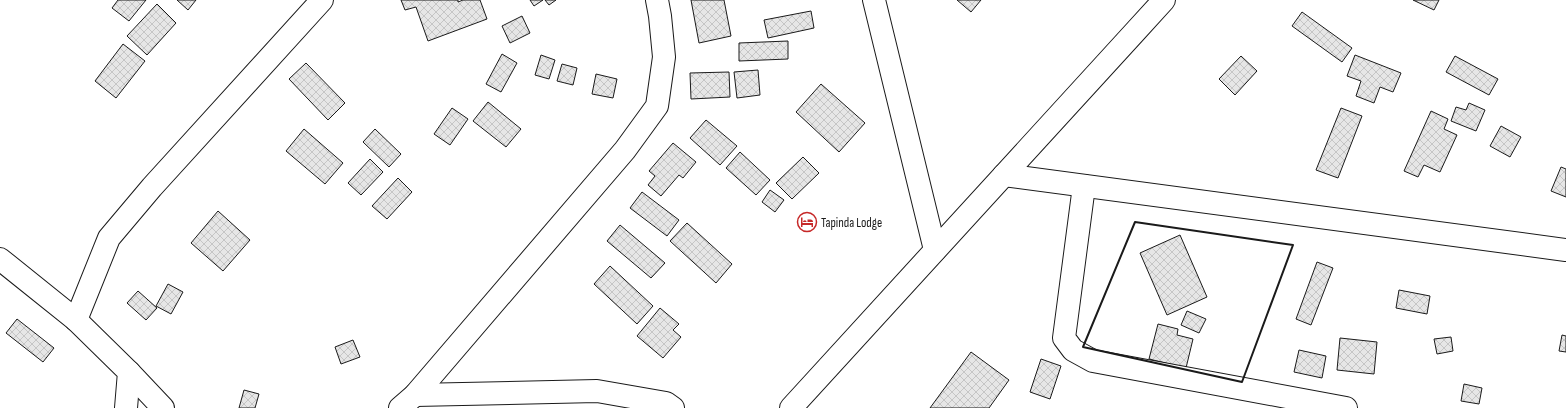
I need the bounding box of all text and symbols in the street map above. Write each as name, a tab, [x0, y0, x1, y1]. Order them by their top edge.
hotel icon: Tapinda Lodge	[796, 211, 818, 233]
place label: Tapinda Lodge	[821, 215, 882, 231]

